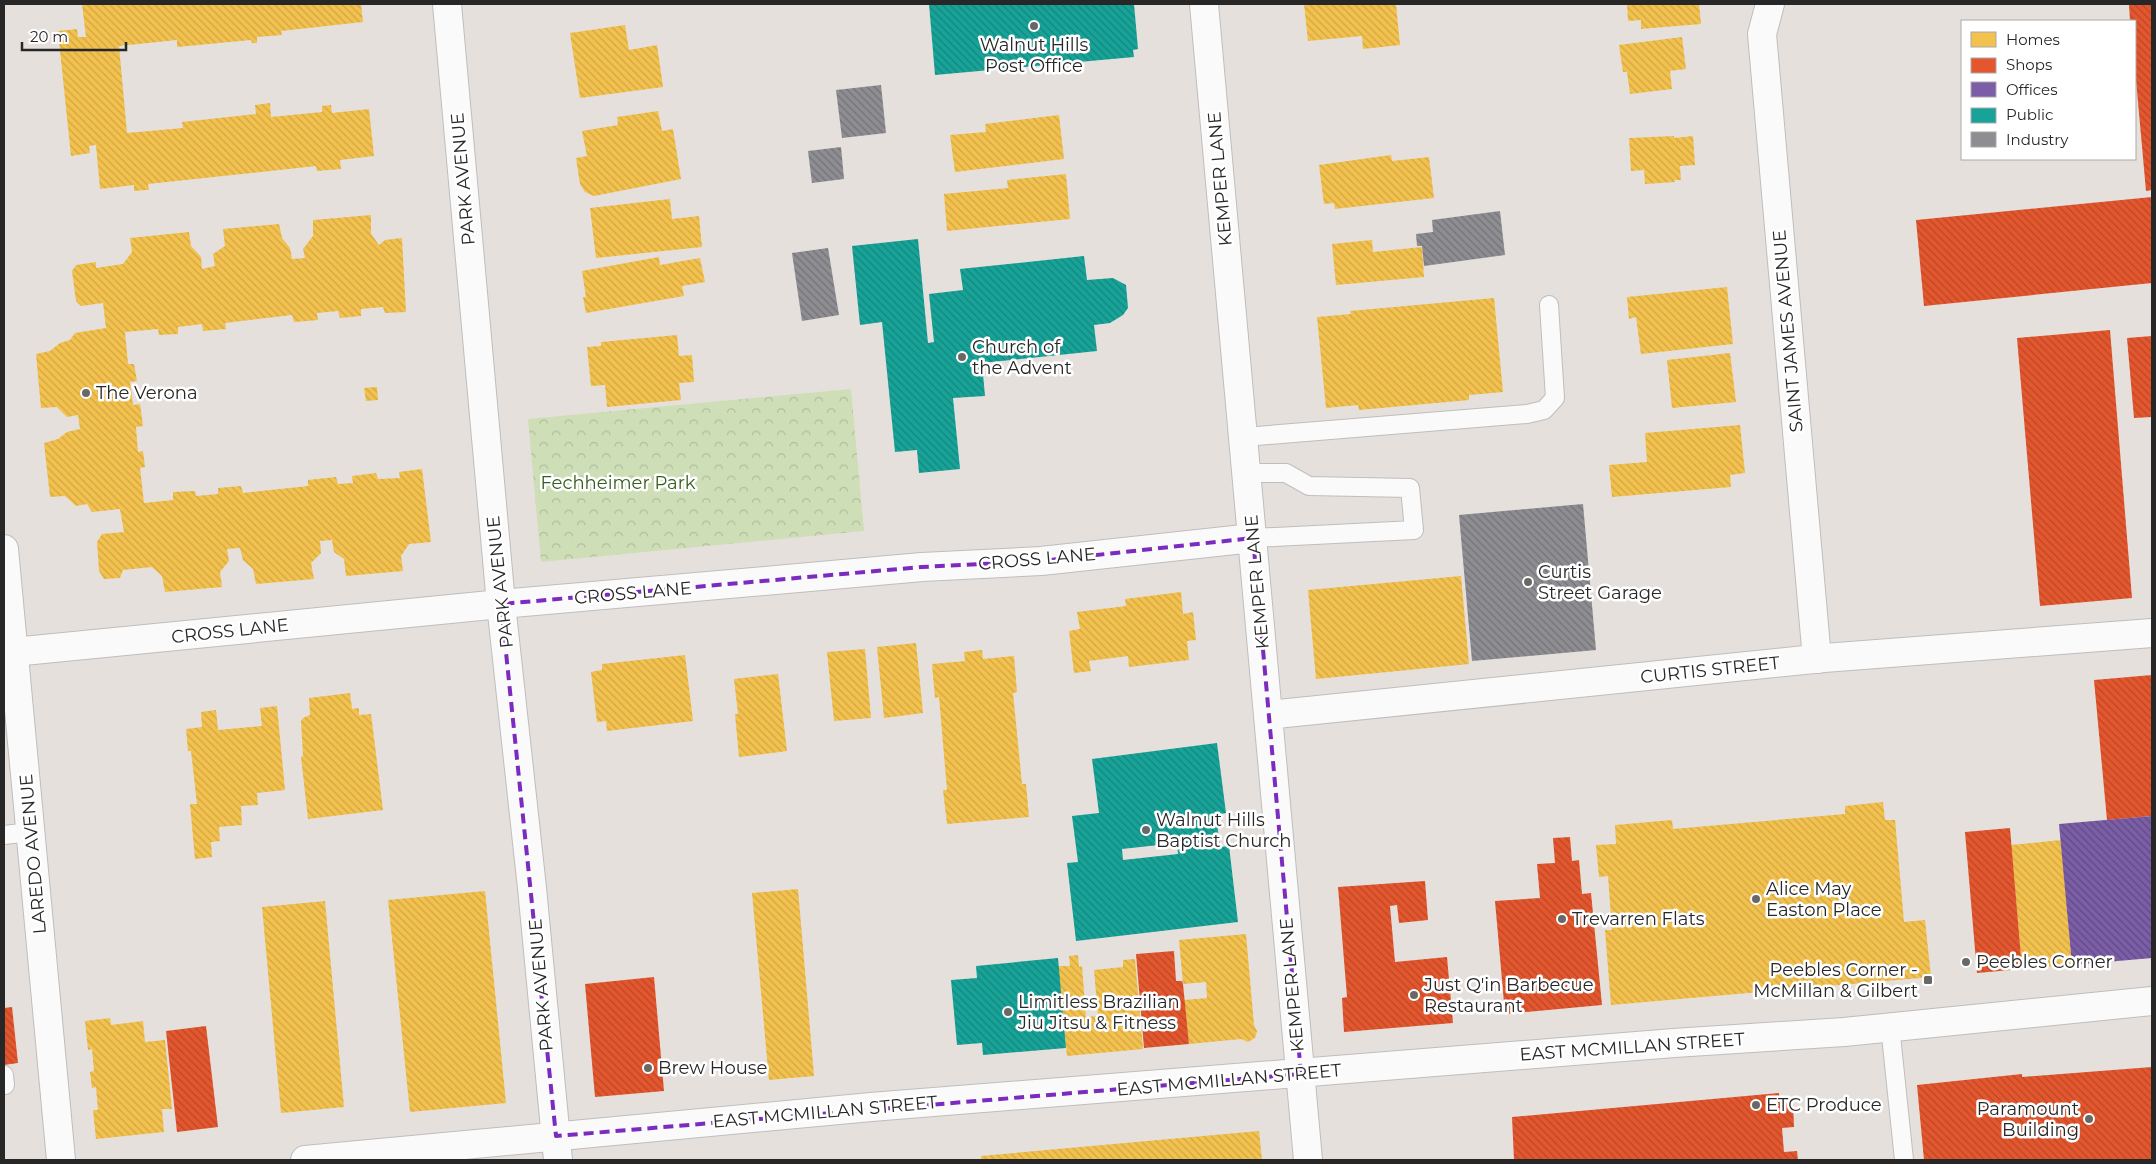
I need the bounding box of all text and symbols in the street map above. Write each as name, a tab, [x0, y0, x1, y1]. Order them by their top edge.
scale bar	[22, 20, 126, 52]
marker: Walnut Hills Post Office	[1028, 20, 1040, 32]
legend	[1961, 20, 2136, 160]
text: 20 m	[30, 27, 68, 46]
text: Homes	[2006, 30, 2060, 49]
place label: Walnut Hills Post Office	[980, 34, 1089, 77]
text: Shops	[2006, 55, 2052, 74]
text: Offices	[2006, 80, 2058, 99]
text: Public	[2006, 105, 2054, 124]
street label: KEMPER LANE	[1203, 111, 1237, 247]
street label: PARK AVENUE	[446, 112, 480, 246]
text: Industry	[2006, 130, 2069, 149]
street label: SAINT JAMES AVENUE	[1768, 229, 1808, 433]
place label: Church of the Advent	[972, 336, 1072, 379]
marker: Church of the Advent	[956, 351, 968, 363]
place label: The Verona	[96, 382, 198, 404]
marker: The Verona	[80, 387, 92, 399]
park label: Fechheimer Park	[540, 472, 696, 494]
street label: KEMPER LANE	[1240, 514, 1274, 650]
street label: PARK AVENUE	[482, 515, 518, 649]
street label: CROSS LANE	[977, 543, 1097, 575]
place label: Curtis Street Garage	[1538, 561, 1662, 604]
marker: Curtis Street Garage	[1522, 576, 1534, 588]
street label: CROSS LANE	[573, 577, 693, 609]
street label: CROSS LANE	[170, 614, 290, 648]
street label: CURTIS STREET	[1639, 652, 1781, 688]
street label: LAREDO AVENUE	[15, 773, 51, 935]
place label: Walnut Hills Baptist Church	[1156, 809, 1292, 852]
marker: Walnut Hills Baptist Church	[1140, 824, 1152, 836]
place label: Alice May Easton Place	[1766, 878, 1882, 921]
marker: Alice May Easton Place	[1750, 893, 1762, 905]
place label: Trevarren Flats	[1572, 908, 1705, 930]
marker: Trevarren Flats	[1556, 913, 1568, 925]
street label: KEMPER LANE	[1275, 917, 1309, 1053]
street label: PARK AVENUE	[524, 918, 558, 1052]
place label: Peebles Corner	[1976, 951, 2113, 973]
marker: Peebles Corner	[1960, 956, 1972, 968]
place label: Peebles Corner - McMillan & Gilbert	[1753, 959, 1918, 1002]
place label: Just Q'in Barbecue Restaurant	[1423, 974, 1594, 1017]
marker: Peebles Corner - McMillan & Gilbert	[1922, 974, 1934, 986]
marker: Just Q'in Barbecue Restaurant	[1408, 989, 1420, 1001]
place label: Limitless Brazilian Jiu Jitsu & Fitness	[1017, 991, 1180, 1034]
marker: Limitless Brazilian Jiu Jitsu & Fitness	[1002, 1006, 1014, 1018]
street label: EAST MCMILLAN STREET	[1519, 1028, 1746, 1066]
place label: Brew House	[658, 1057, 768, 1079]
street label: EAST MCMILLAN STREET	[1116, 1059, 1343, 1101]
marker: Brew House	[642, 1062, 654, 1074]
street label: EAST MCMILLAN STREET	[712, 1091, 939, 1133]
place label: ETC Produce	[1766, 1094, 1882, 1116]
place label: Paramount Building	[1977, 1098, 2079, 1141]
marker: ETC Produce	[1750, 1099, 1762, 1111]
marker: Paramount Building	[2083, 1113, 2095, 1125]

